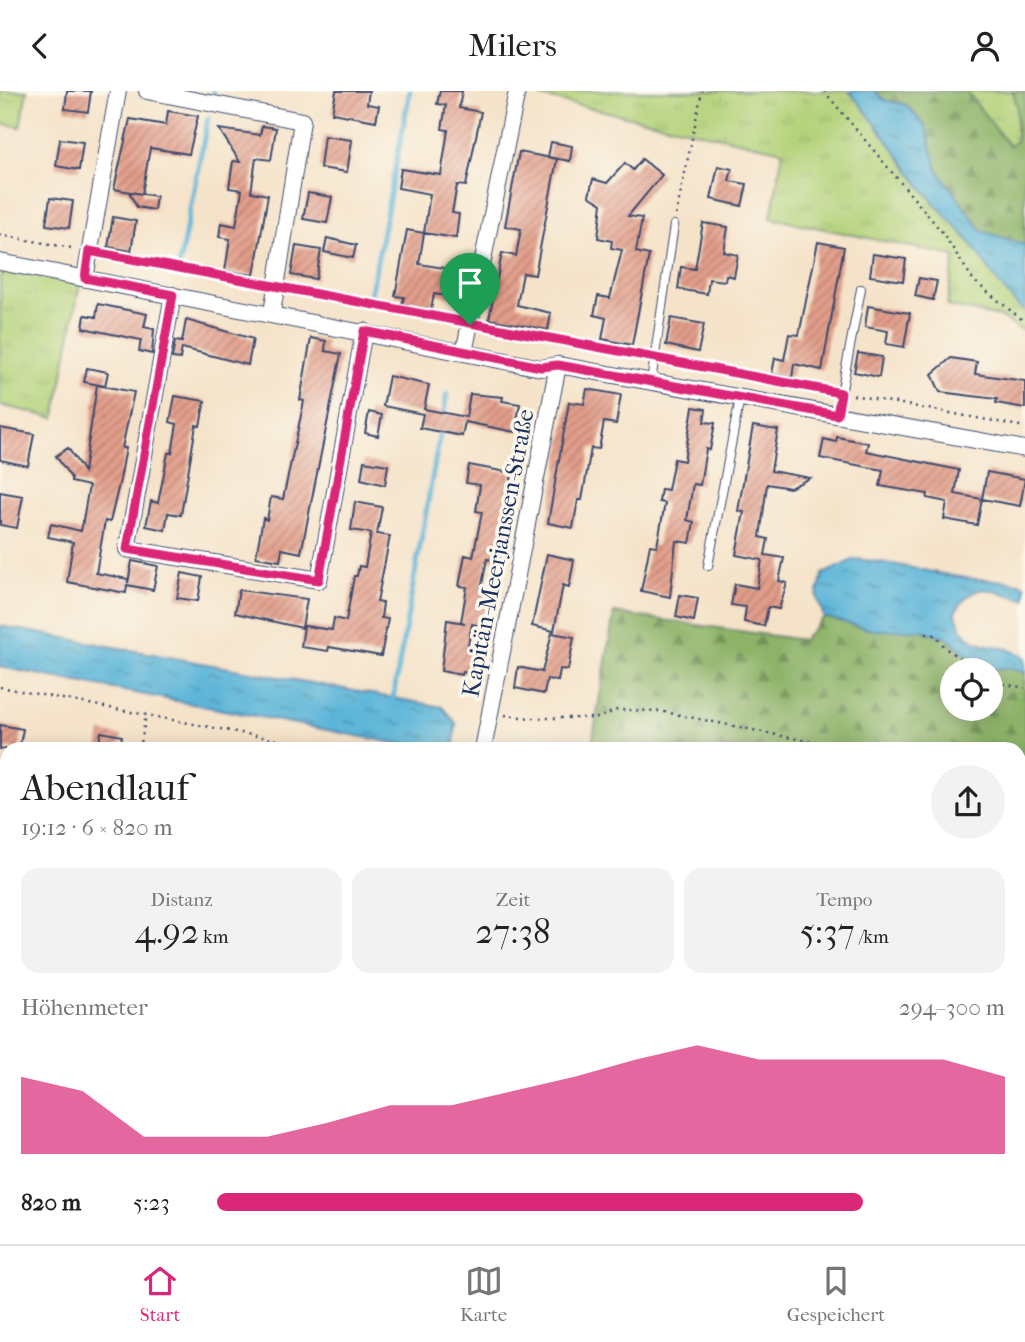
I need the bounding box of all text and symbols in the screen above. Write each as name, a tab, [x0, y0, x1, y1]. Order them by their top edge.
icon: back	[21, 27, 59, 65]
text: Milers	[468, 27, 557, 64]
icon: person	[966, 27, 1004, 65]
pin	[440, 253, 500, 325]
icon: arrive	[451, 264, 489, 302]
street label: Kapitän-Meerjanssen-Straße	[456, 407, 540, 699]
map controls	[940, 658, 1003, 721]
button: locate	[940, 658, 1003, 721]
text: Abendlauf	[21, 765, 189, 810]
button: share	[931, 765, 1005, 839]
text: 19:12 · 6 × 820 m	[21, 814, 173, 841]
text: Distanz	[151, 889, 213, 911]
text: Zeit	[496, 889, 530, 911]
text: Tempo	[816, 889, 873, 911]
text: 4.92	[135, 911, 199, 952]
text: 27:38	[475, 911, 551, 952]
text: 5:37	[800, 911, 855, 952]
text: km	[199, 926, 229, 948]
text: /km	[855, 926, 889, 948]
text: Höhenmeter	[21, 994, 148, 1021]
text: 294–300 m	[899, 994, 1005, 1021]
text: 820 m	[21, 1189, 81, 1216]
text: 5:23	[133, 1189, 170, 1216]
tab: Start	[140, 1262, 180, 1326]
tab: Karte	[460, 1262, 507, 1326]
tab: Gespeichert	[787, 1262, 885, 1326]

